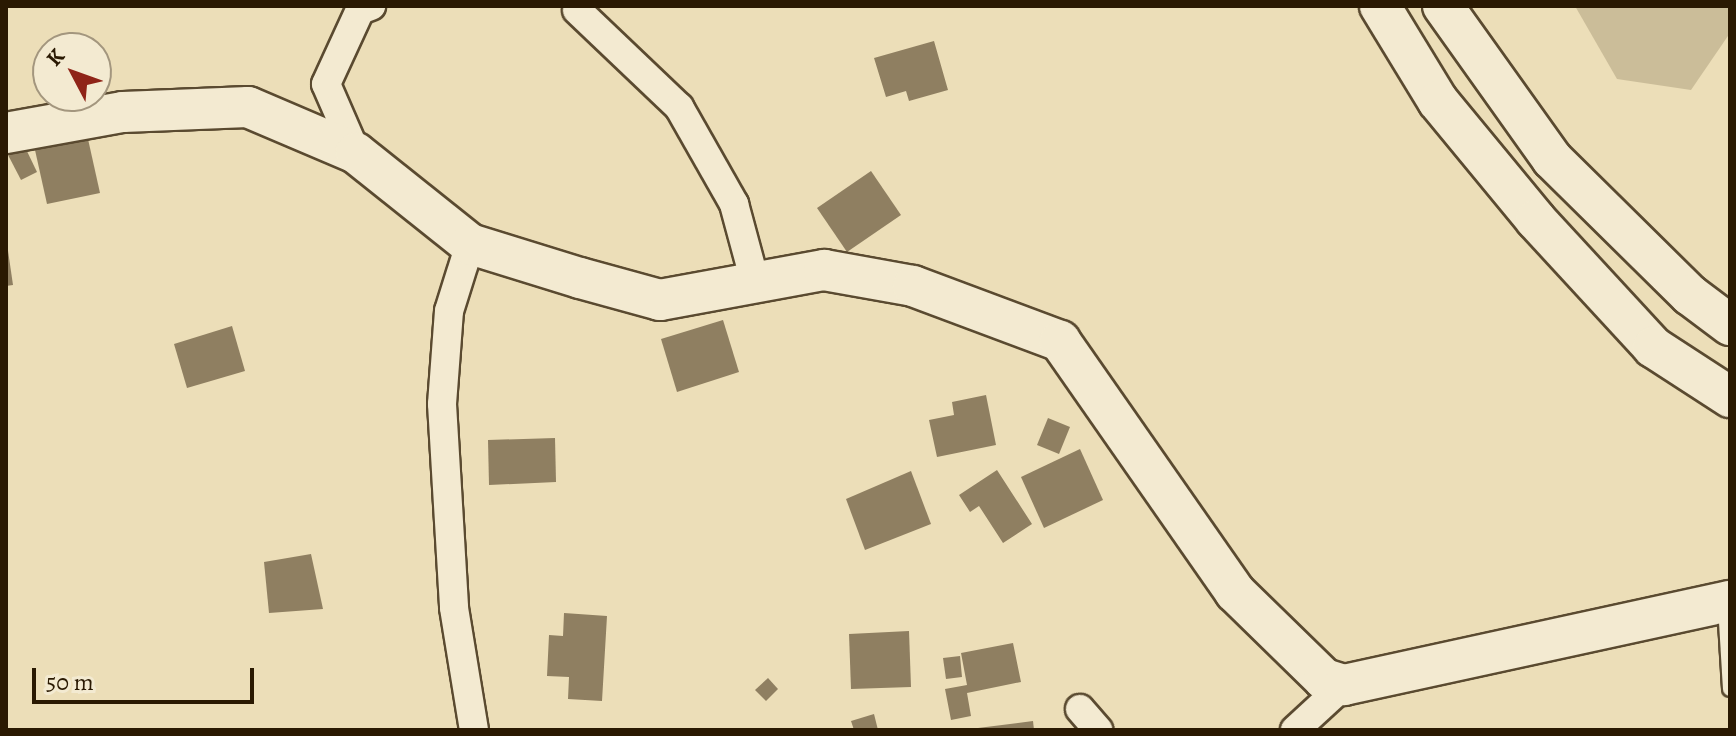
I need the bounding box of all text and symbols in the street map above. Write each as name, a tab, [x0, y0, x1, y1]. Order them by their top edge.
north arrow	[32, 32, 112, 112]
text: K	[39, 42, 71, 73]
scale bar	[36, 652, 258, 702]
text: 50 m	[46, 666, 94, 698]

